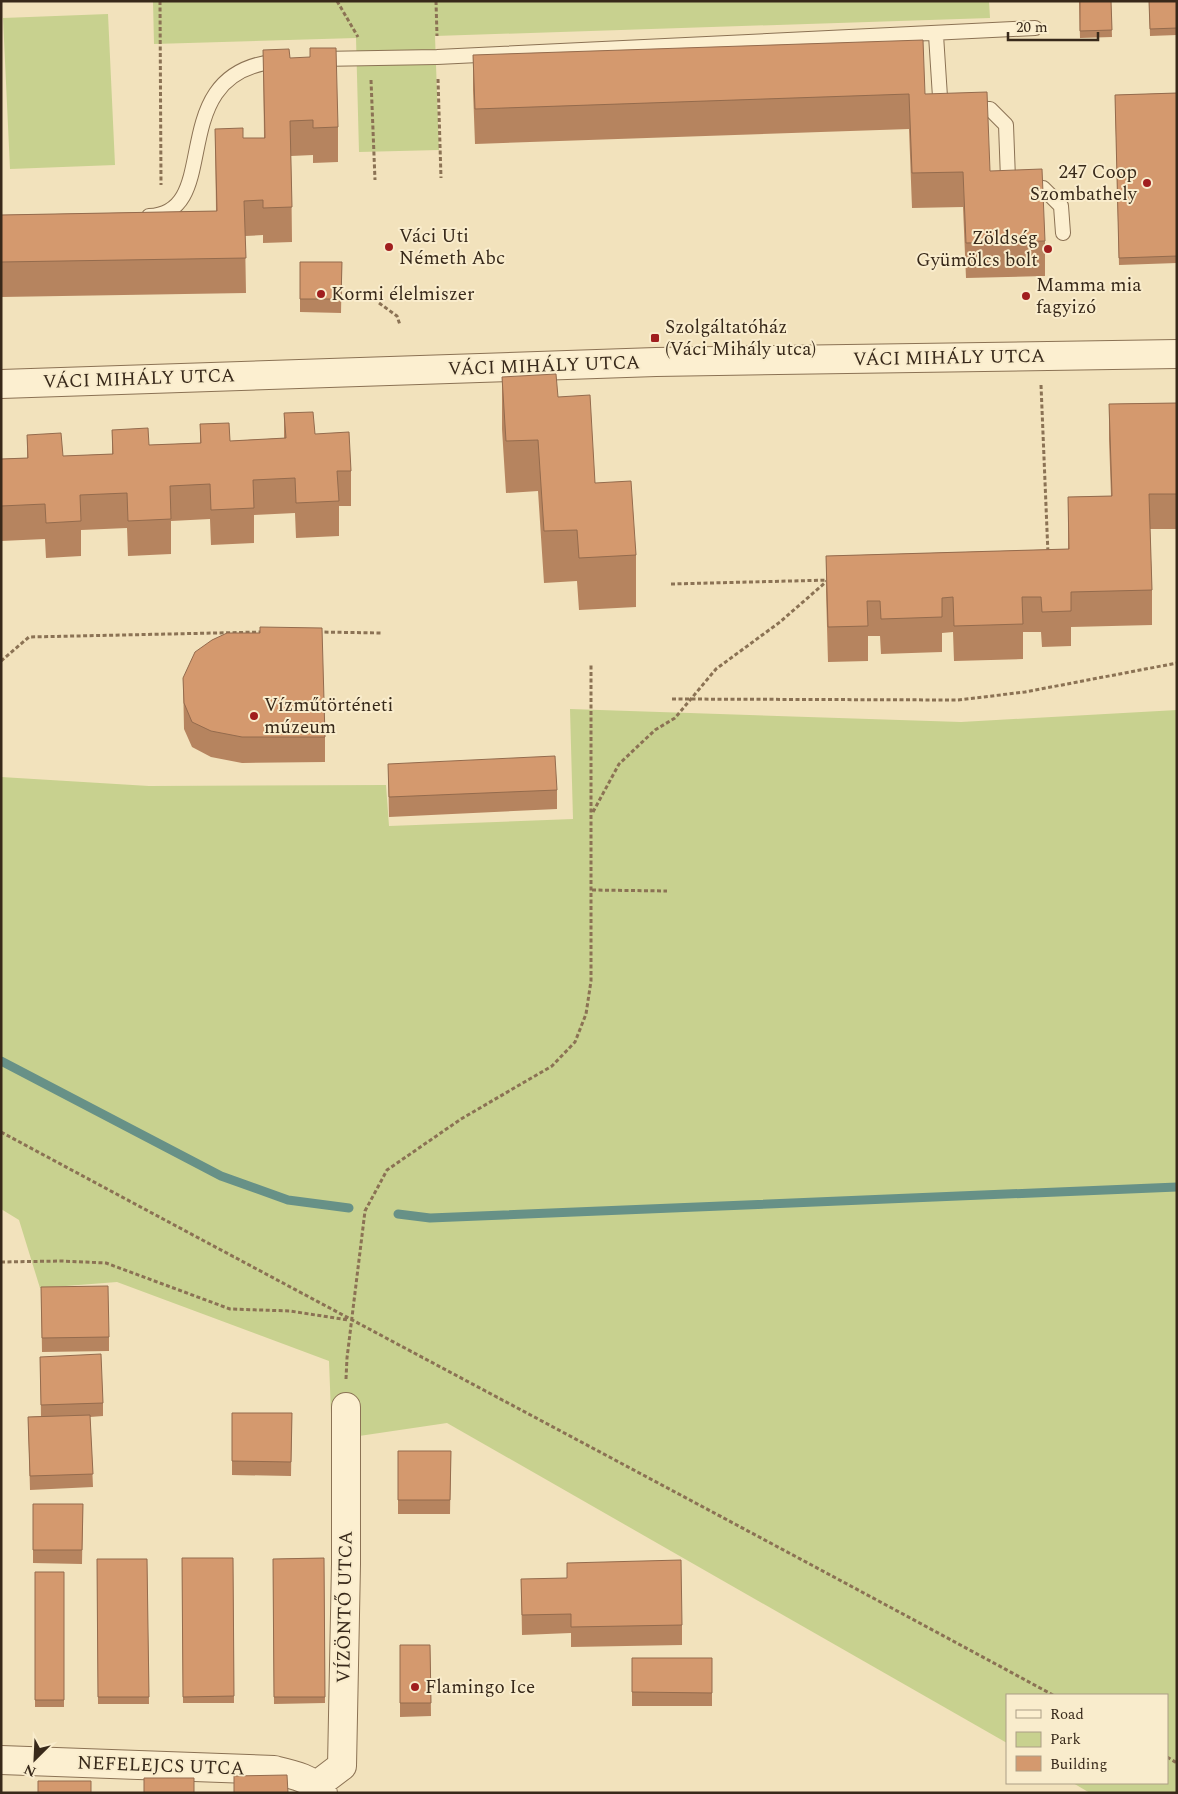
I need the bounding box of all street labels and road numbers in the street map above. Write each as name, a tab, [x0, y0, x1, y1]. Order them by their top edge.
street label: VÁCI MIHÁLY UTCA	[853, 342, 1045, 374]
street label: VÁCI MIHÁLY UTCA	[447, 348, 641, 384]
street label: VÁCI MIHÁLY UTCA	[42, 361, 236, 397]
street label: VÍZÖNTŐ UTCA	[329, 1530, 361, 1684]
street label: NEFELEJCS UTCA	[77, 1749, 245, 1783]

